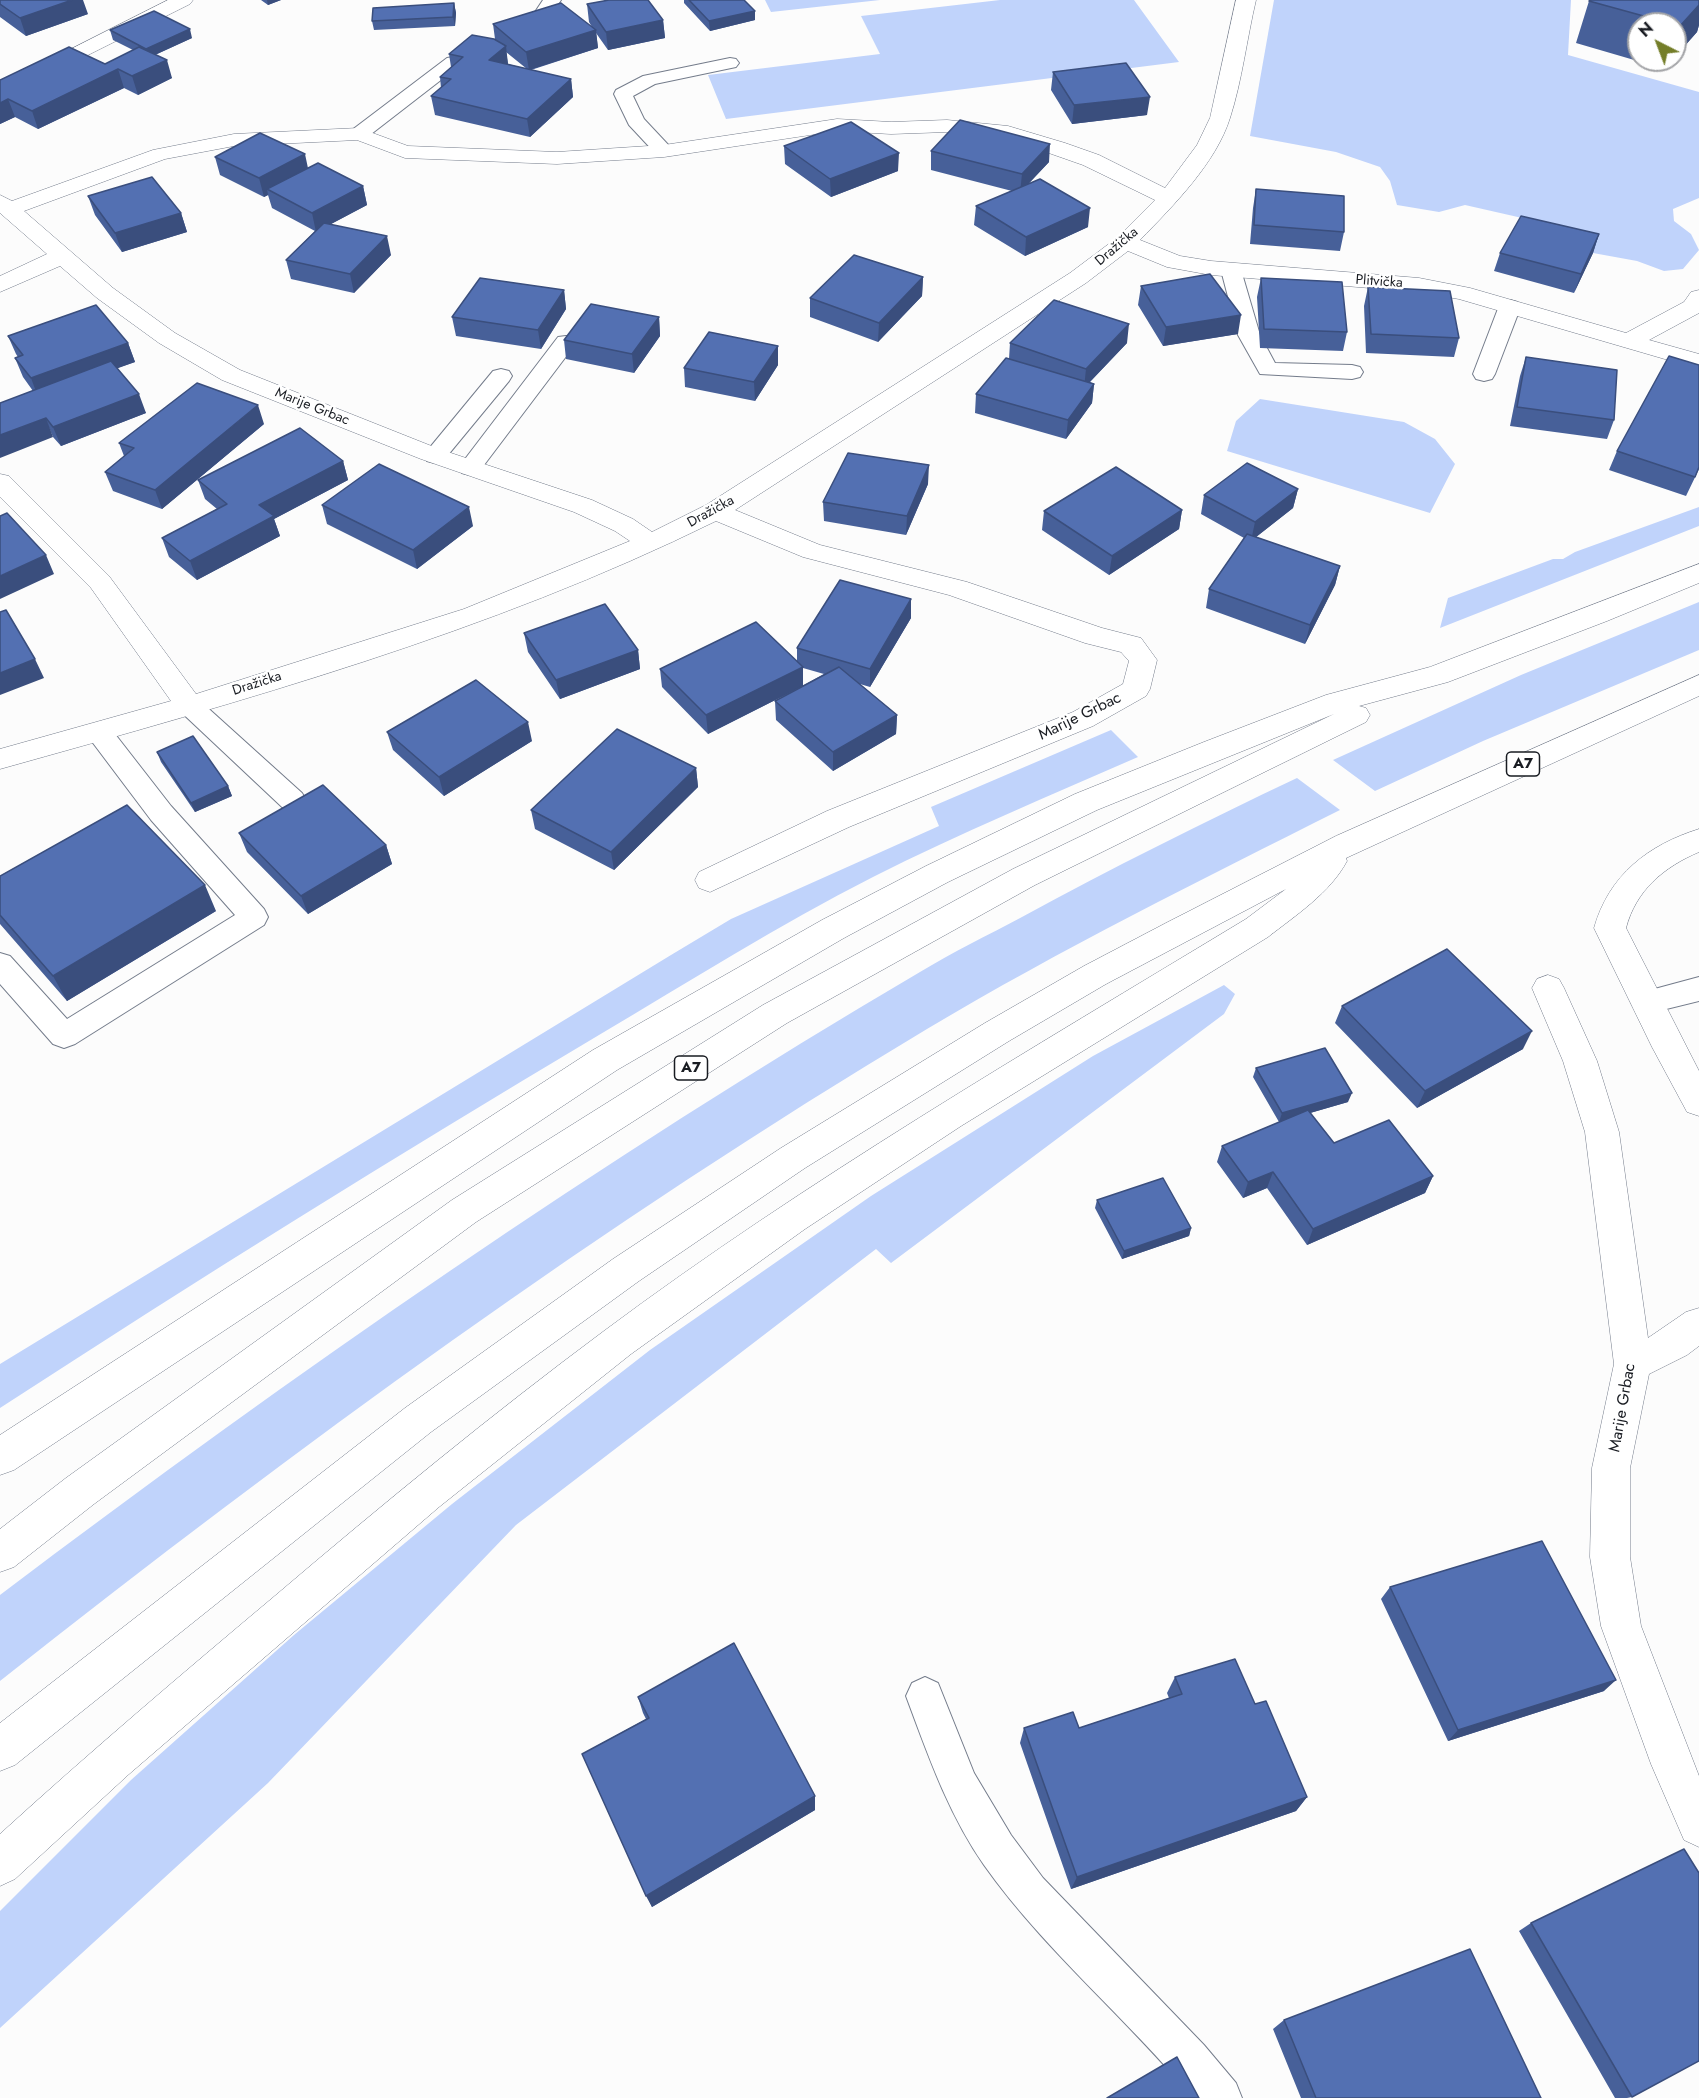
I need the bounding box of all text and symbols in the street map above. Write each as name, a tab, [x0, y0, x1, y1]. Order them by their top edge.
north arrow	[1627, 12, 1687, 72]
text: N	[1634, 17, 1658, 43]
street label: Dražička	[1092, 224, 1142, 270]
street label: Plitvička	[1355, 272, 1403, 292]
street label: Marije Grbac	[272, 385, 352, 429]
street label: Dražička	[685, 492, 737, 532]
street label: Dražička	[230, 668, 284, 700]
street label: Marije Grbac	[1035, 689, 1125, 745]
road number: A7	[1506, 752, 1540, 776]
road number: A7	[674, 1056, 708, 1080]
street label: Marije Grbac	[1606, 1362, 1640, 1454]

